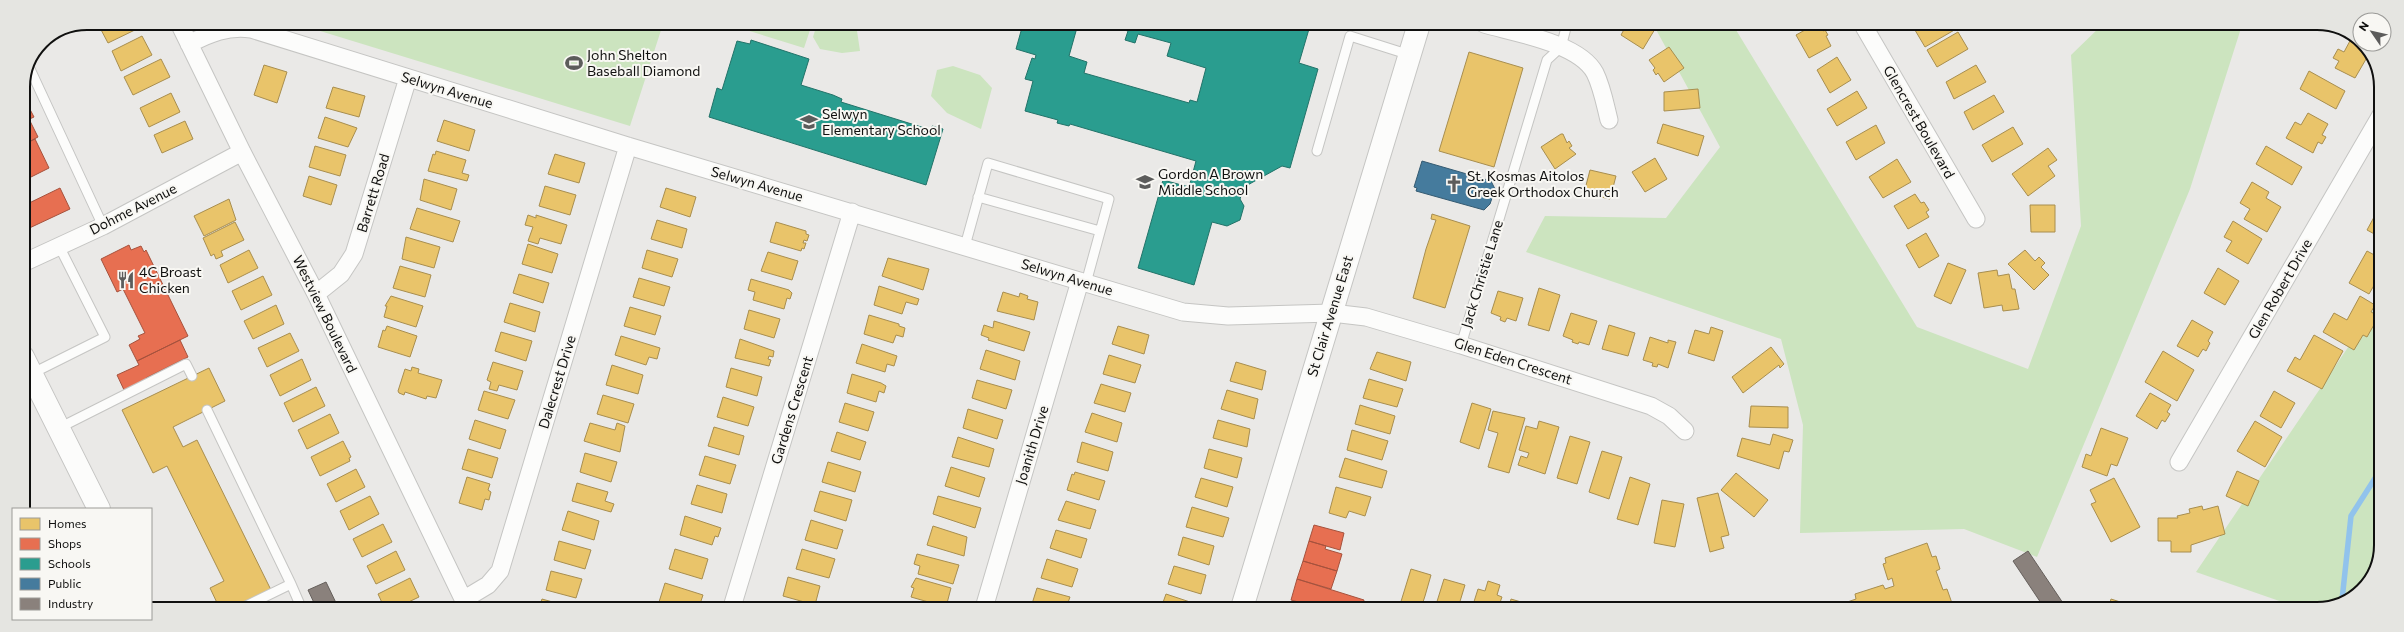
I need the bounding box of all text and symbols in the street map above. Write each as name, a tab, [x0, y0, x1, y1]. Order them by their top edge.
north arrow	[2352, 12, 2392, 52]
text: N	[2356, 19, 2371, 33]
place label: John Shelton Baseball Diamond	[587, 46, 700, 79]
sports icon: John Shelton Baseball Diamond	[564, 53, 584, 73]
street label: Glencrest Boulevard	[1880, 62, 1959, 181]
street label: Selwyn Avenue	[399, 68, 495, 112]
place label: Selwyn Elementary School	[822, 105, 941, 138]
school or university icon: Selwyn Elementary School	[799, 112, 819, 132]
street label: Barrett Road	[352, 151, 393, 234]
street label: Selwyn Avenue	[709, 162, 805, 205]
place label: Gordon A Brown Middle School	[1158, 165, 1263, 198]
place label: St. Kosmas Aitolos Greek Orthodox Church	[1467, 167, 1619, 200]
school or university icon: Gordon A Brown Middle School	[1135, 172, 1155, 192]
church icon: St. Kosmas Aitolos Greek Orthodox Church	[1444, 174, 1464, 194]
street label: Dohme Avenue	[86, 179, 179, 238]
street label: Jack Christie Lane	[1457, 218, 1506, 330]
street label: Glen Robert Drive	[2244, 236, 2315, 342]
street label: Westview Boulevard	[290, 252, 361, 375]
street label: St Clair Avenue East	[1303, 253, 1356, 379]
street label: Selwyn Avenue	[1019, 255, 1115, 299]
place label: 4C Broast Chicken	[139, 263, 202, 296]
restaurant icon: 4C Broast Chicken	[116, 270, 136, 290]
street label: Dalecrest Drive	[534, 333, 579, 431]
street label: Glen Eden Crescent	[1452, 333, 1575, 388]
street label: Gardens Crescent	[767, 353, 816, 466]
street label: Joanith Drive	[1011, 403, 1052, 486]
legend	[12, 508, 152, 620]
text: Homes	[48, 516, 86, 530]
text: Shops	[48, 536, 82, 550]
text: Schools	[48, 556, 91, 570]
text: Public	[48, 576, 81, 590]
text: Industry	[48, 596, 93, 610]

